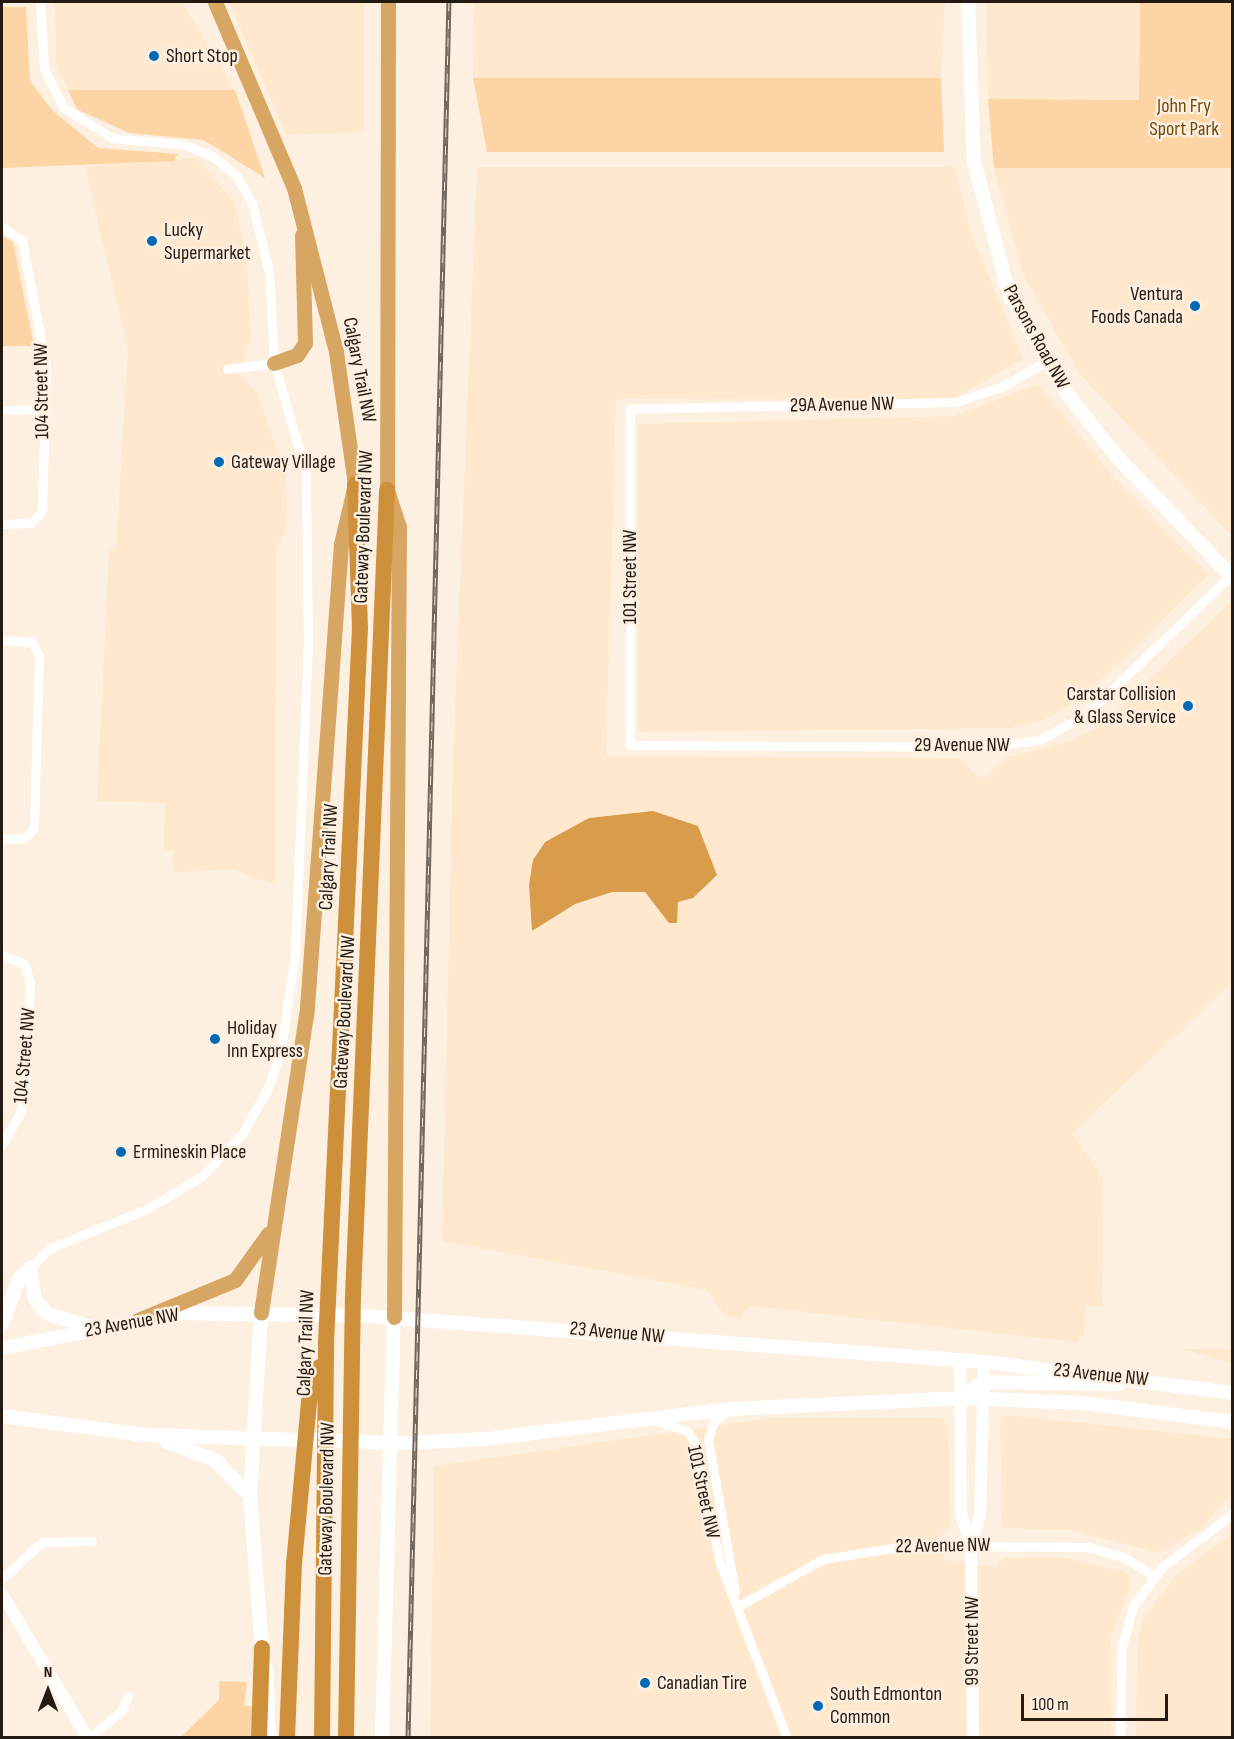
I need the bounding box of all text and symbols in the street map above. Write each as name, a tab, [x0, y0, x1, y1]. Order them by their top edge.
place label: Short Stop	[166, 44, 238, 68]
marker: Short Stop	[147, 49, 161, 63]
park label: John Fry Sport Park	[1149, 95, 1219, 142]
place label: Lucky Supermarket	[164, 218, 251, 265]
marker: Lucky Supermarket	[145, 234, 159, 248]
street label: Parsons Road NW	[998, 281, 1074, 393]
place label: Ventura Foods Canada	[1091, 282, 1183, 329]
marker: Ventura Foods Canada	[1188, 299, 1202, 313]
street label: Calgary Trail NW	[337, 315, 381, 425]
street label: 104 Street NW	[29, 343, 55, 439]
street label: 29A Avenue NW	[790, 392, 894, 418]
place label: Gateway Village	[231, 450, 336, 474]
street label: Gateway Boulevard NW	[349, 450, 379, 604]
marker: Gateway Village	[212, 455, 226, 469]
street label: 101 Street NW	[618, 530, 642, 624]
place label: Carstar Collision & Glass Service	[1067, 682, 1176, 729]
marker: Carstar Collision & Glass Service	[1181, 699, 1195, 713]
street label: 29 Avenue NW	[914, 733, 1010, 757]
street label: Calgary Trail NW	[314, 803, 344, 911]
street label: Gateway Boulevard NW	[329, 935, 361, 1089]
street label: 104 Street NW	[9, 1007, 41, 1105]
place label: Holiday Inn Express	[227, 1016, 303, 1063]
marker: Holiday Inn Express	[208, 1032, 222, 1046]
place label: Ermineskin Place	[133, 1140, 246, 1164]
marker: Ermineskin Place	[114, 1145, 128, 1159]
street label: Calgary Trail NW	[292, 1289, 320, 1397]
street label: 23 Avenue NW	[83, 1303, 181, 1343]
street label: 23 Avenue NW	[569, 1317, 665, 1349]
street label: 23 Avenue NW	[1052, 1358, 1150, 1392]
street label: Gateway Boulevard NW	[314, 1422, 340, 1576]
street label: 101 Street NW	[681, 1443, 725, 1541]
street label: 22 Avenue NW	[895, 1533, 991, 1559]
street label: 99 Street NW	[960, 1596, 984, 1686]
north arrow	[18, 1661, 78, 1721]
text: N	[44, 1663, 52, 1682]
place label: Canadian Tire	[657, 1671, 747, 1695]
marker: Canadian Tire	[638, 1676, 652, 1690]
place label: South Edmonton Common	[830, 1682, 942, 1729]
scale bar	[1024, 1682, 1171, 1720]
text: 100 m	[1032, 1694, 1069, 1715]
marker: South Edmonton Common	[811, 1699, 825, 1713]

